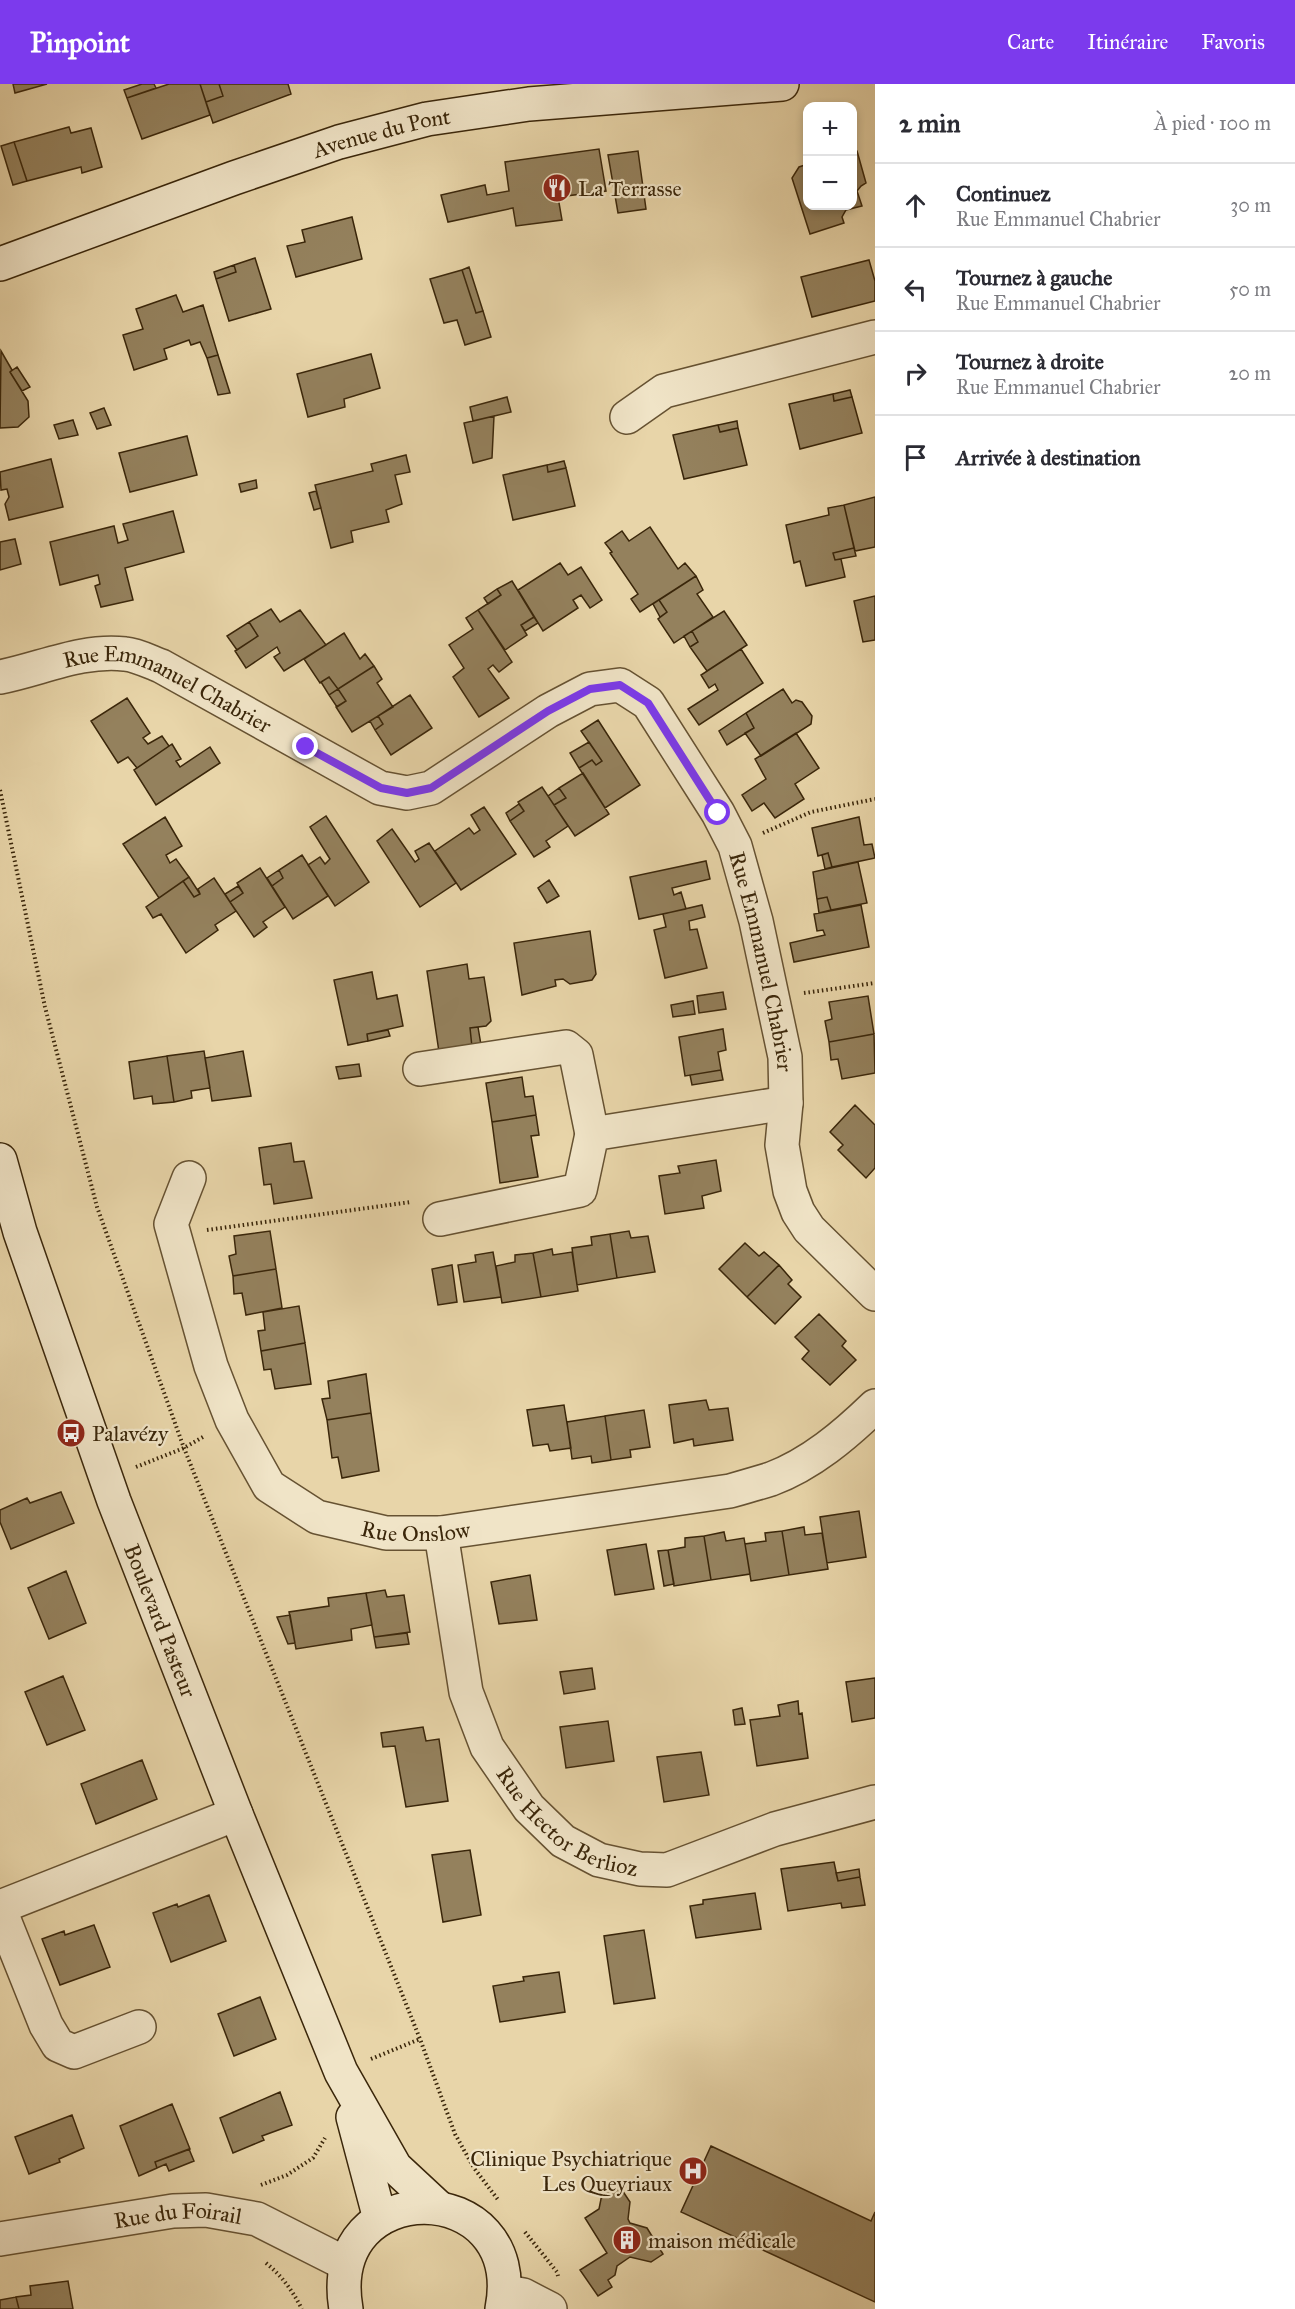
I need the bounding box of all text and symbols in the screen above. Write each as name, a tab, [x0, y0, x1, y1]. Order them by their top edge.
text: Pinpoint	[30, 25, 130, 60]
text: Carte	[1007, 29, 1054, 55]
text: Itinéraire	[1087, 29, 1168, 55]
text: Favoris	[1201, 29, 1265, 55]
street label: Avenue du Pont	[308, 102, 452, 164]
map controls	[803, 102, 857, 210]
button: +	[803, 102, 857, 156]
text: 2 min	[899, 107, 960, 139]
text: À pied · 100 m	[1154, 111, 1271, 135]
button: −	[803, 156, 857, 210]
restaurant icon: La Terrasse	[541, 172, 573, 204]
place label: La Terrasse	[578, 175, 682, 202]
text: Continuez	[956, 180, 1051, 207]
icon: ahead	[899, 189, 932, 222]
text: 30 m	[1230, 193, 1271, 217]
text: Rue Emmanuel Chabrier	[956, 207, 1161, 231]
text: Tournez à gauche	[956, 264, 1112, 291]
icon: left	[899, 273, 932, 306]
text: 50 m	[1229, 277, 1271, 301]
text: Rue Emmanuel Chabrier	[956, 291, 1161, 315]
text: Tournez à droite	[956, 348, 1104, 375]
icon: right	[899, 357, 932, 390]
text: 20 m	[1228, 361, 1271, 385]
text: Rue Emmanuel Chabrier	[956, 375, 1161, 399]
icon: arrive	[899, 441, 932, 474]
text: Arrivée à destination	[956, 444, 1141, 471]
street label: Rue Emmanuel Chabrier	[60, 640, 277, 739]
route end	[292, 733, 318, 759]
route start	[704, 799, 730, 825]
street label: Rue Emmanuel Chabrier	[724, 848, 799, 1073]
bus stop icon: Palavézy	[55, 1417, 87, 1449]
place label: Palavézy	[92, 1420, 169, 1447]
street label: Rue Onslow	[359, 1514, 472, 1547]
street label: Boulevard Pasteur	[118, 1540, 203, 1702]
street label: Rue Hector Berlioz	[491, 1761, 641, 1882]
place label: Clinique Psychiatrique Les Queyriaux	[470, 2145, 672, 2197]
hospital icon: Clinique Psychiatrique Les Queyriaux	[677, 2155, 709, 2187]
street label: Rue du Foirail	[112, 2196, 244, 2234]
building icon: maison médicale	[611, 2224, 643, 2256]
place label: maison médicale	[648, 2227, 796, 2254]

